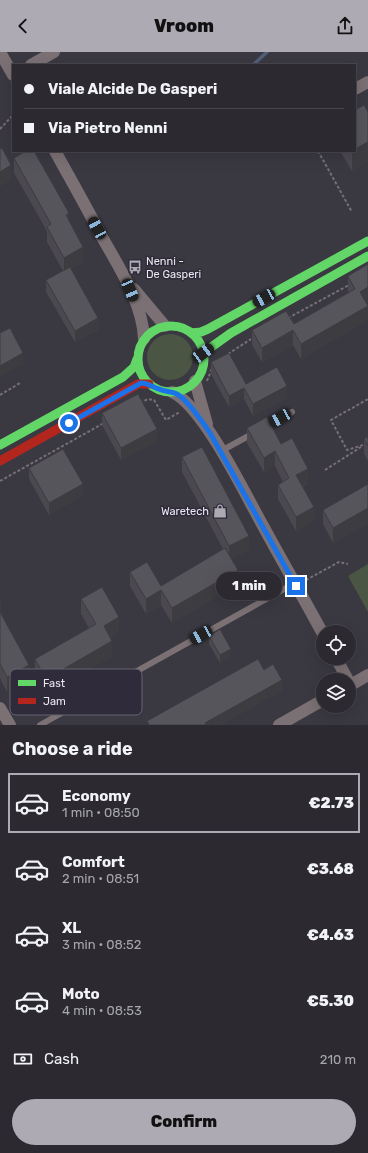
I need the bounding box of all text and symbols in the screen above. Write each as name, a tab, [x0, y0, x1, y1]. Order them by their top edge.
icon: back	[12, 15, 34, 37]
text: Vroom	[154, 15, 214, 37]
icon: share	[334, 15, 356, 37]
text: Viale Alcide De Gasperi	[48, 80, 217, 98]
text: Via Pietro Nenni	[48, 119, 167, 137]
car	[86, 215, 108, 241]
place label: Nenni - De Gasperi	[146, 255, 201, 281]
bus stop icon: Nenni - De Gasperi	[127, 259, 143, 275]
car	[120, 277, 140, 303]
car	[251, 287, 277, 309]
car	[190, 341, 216, 365]
car	[267, 407, 293, 429]
route start	[60, 414, 78, 432]
shop icon: Waretech	[212, 503, 228, 519]
place label: Waretech	[161, 505, 209, 518]
callout: 1 min	[216, 572, 282, 600]
route end	[287, 577, 305, 595]
text: 1 min	[232, 578, 266, 593]
car	[188, 624, 214, 646]
map controls	[316, 625, 356, 713]
button: locate	[316, 625, 356, 665]
legend	[10, 669, 142, 715]
button: layers	[316, 673, 356, 713]
text: Fast	[43, 677, 66, 690]
text: Jam	[43, 695, 66, 708]
text: Choose a ride	[12, 738, 133, 760]
icon: car	[14, 785, 50, 821]
text: Economy	[62, 787, 131, 805]
text: €2.73	[309, 794, 354, 812]
text: 1 min · 08:50	[62, 805, 140, 820]
icon: car	[14, 851, 50, 887]
text: Comfort	[62, 853, 125, 871]
text: €3.68	[307, 860, 354, 878]
text: 2 min · 08:51	[62, 871, 139, 886]
icon: car	[14, 917, 50, 953]
text: XL	[62, 919, 81, 937]
text: €4.63	[307, 926, 354, 944]
text: 3 min · 08:52	[62, 937, 141, 952]
icon: car	[14, 983, 50, 1019]
text: Moto	[62, 985, 100, 1003]
text: €5.30	[307, 992, 354, 1010]
text: 4 min · 08:53	[62, 1003, 142, 1018]
icon: cash	[12, 1048, 34, 1070]
text: Cash	[44, 1050, 79, 1068]
text: 210 m	[320, 1052, 356, 1067]
button: Confirm	[12, 1099, 356, 1145]

